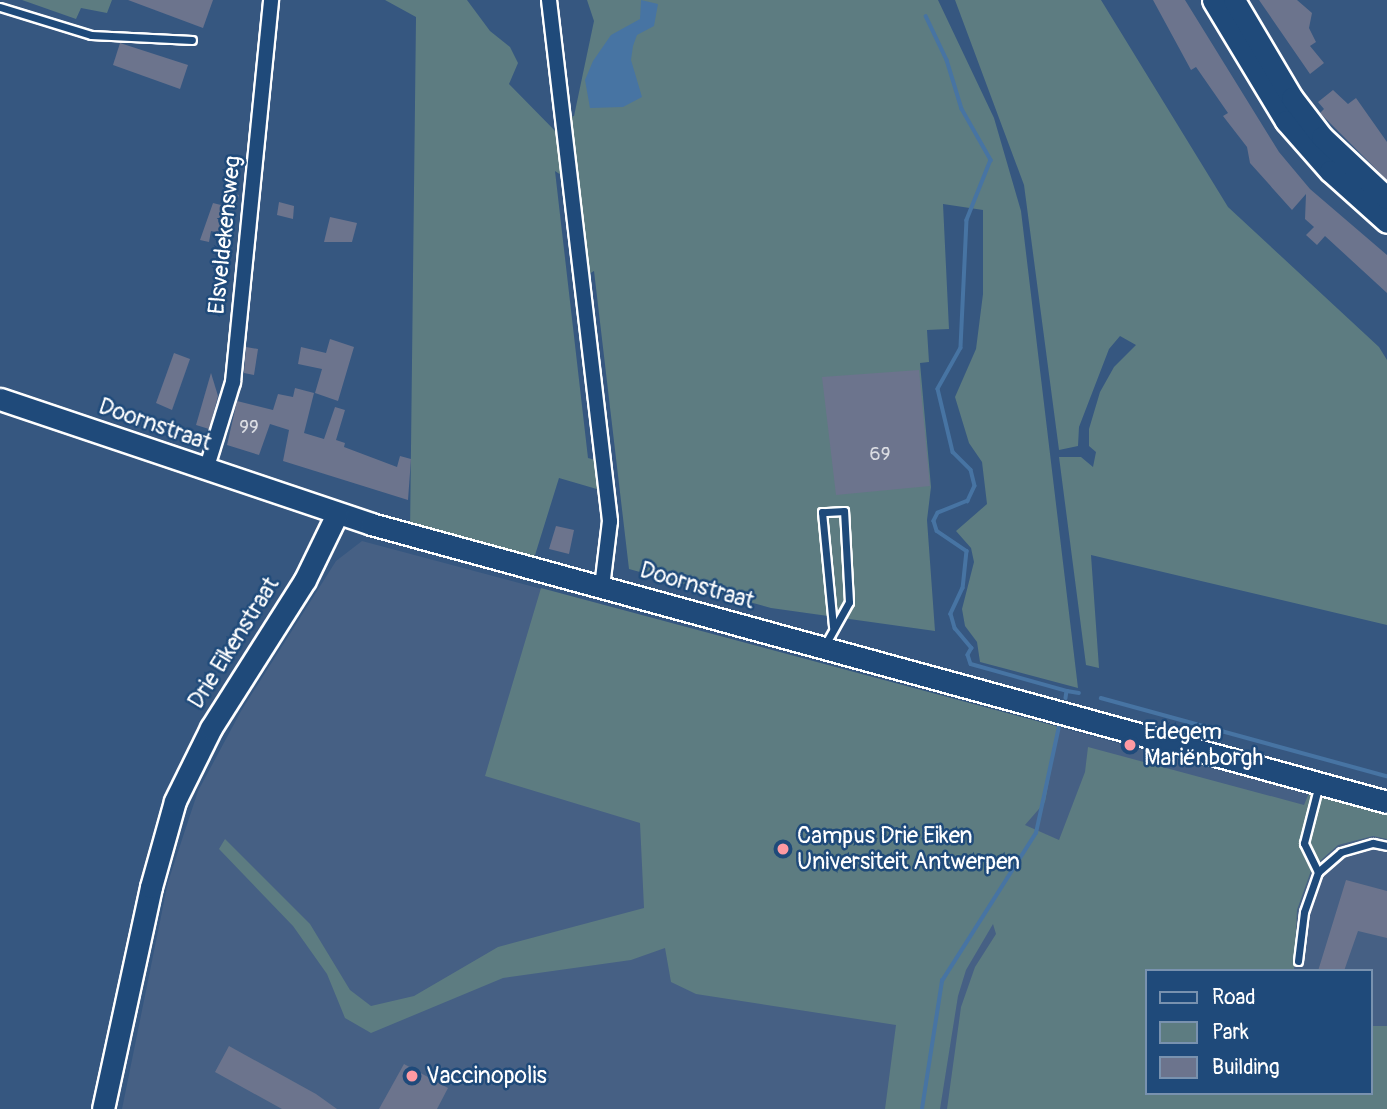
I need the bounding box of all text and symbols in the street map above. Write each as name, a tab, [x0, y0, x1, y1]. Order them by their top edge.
street label: Elsveldekensweg	[203, 154, 247, 316]
street label: Doornstraat	[95, 393, 215, 457]
house number: 99	[239, 417, 259, 439]
house number: 69	[870, 444, 890, 466]
street label: Doornstraat	[637, 557, 757, 615]
street label: Drie Eikenstraat	[183, 572, 285, 714]
place label: Edegem Mariënborgh	[1144, 718, 1263, 772]
marker: Edegem Mariënborgh	[1122, 737, 1138, 753]
place label: Campus Drie Eiken Universiteit Antwerpen	[797, 822, 1020, 876]
marker: Campus Drie Eiken Universiteit Antwerpen	[775, 841, 791, 857]
legend	[1146, 969, 1373, 1095]
text: Road	[1212, 984, 1256, 1011]
text: Park	[1212, 1019, 1249, 1046]
text: Building	[1212, 1054, 1279, 1081]
place label: Vaccinopolis	[426, 1062, 547, 1090]
marker: Vaccinopolis	[404, 1068, 420, 1084]

